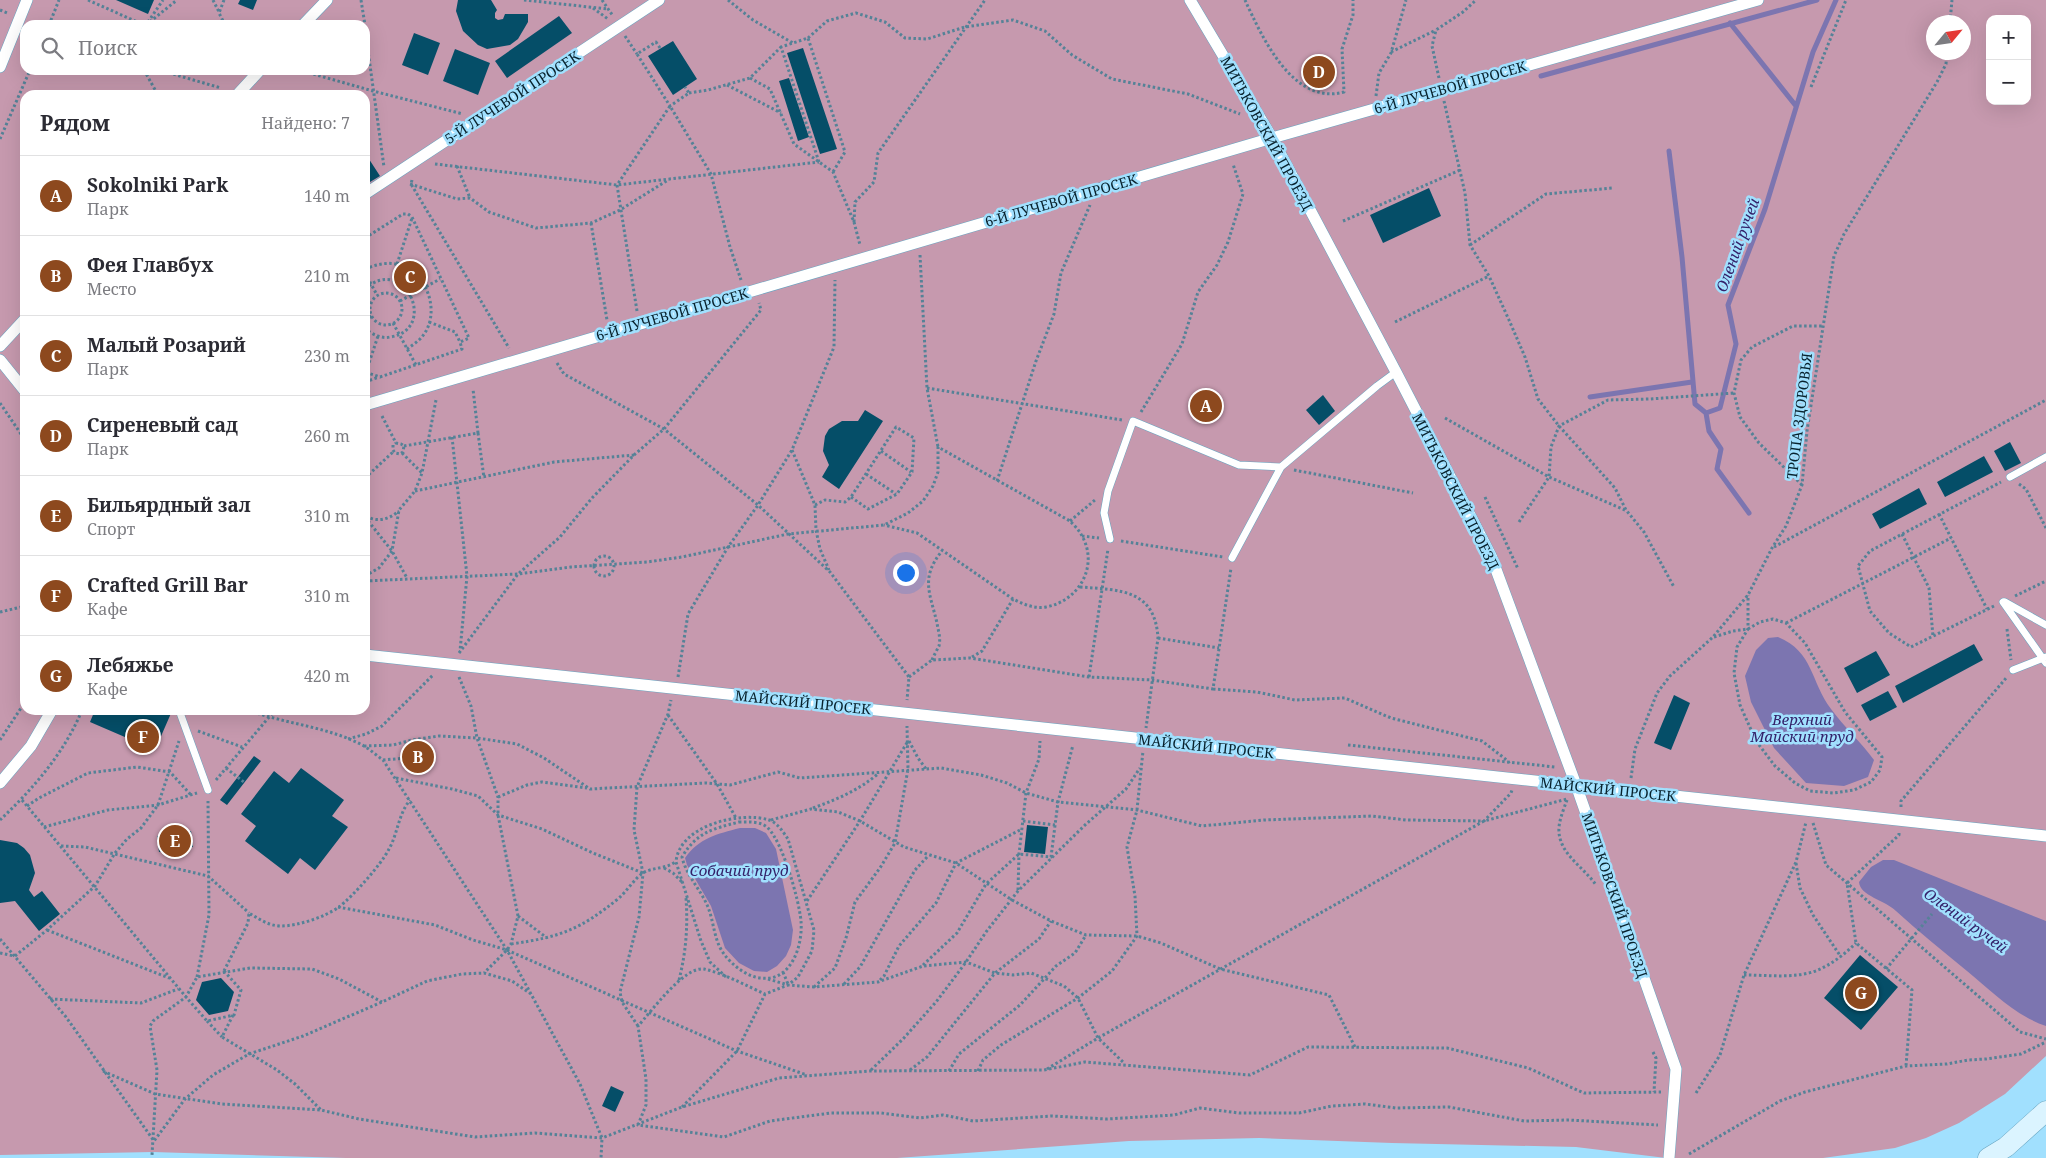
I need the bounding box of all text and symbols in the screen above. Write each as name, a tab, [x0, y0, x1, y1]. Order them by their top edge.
north arrow	[1926, 15, 1971, 60]
map controls	[1986, 15, 2031, 105]
button: +	[1986, 15, 2031, 60]
search box	[20, 20, 370, 75]
icon: search	[38, 34, 66, 62]
text: Поиск	[78, 35, 137, 61]
street label: 5-Й ЛУЧЕВОЙ ПРОСЕК	[441, 46, 583, 148]
street label: МИТЬКОВСКИЙ ПРОЕЗД	[1217, 52, 1317, 214]
pin: D	[1303, 53, 1335, 91]
street label: 6-Й ЛУЧЕВОЙ ПРОСЕК	[1372, 56, 1528, 118]
button: −	[1986, 60, 2031, 105]
text: Рядом	[40, 109, 110, 137]
text: Найдено: 7	[261, 112, 350, 134]
street label: 6-Й ЛУЧЕВОЙ ПРОСЕК	[983, 169, 1139, 231]
text: Sokolniki Park	[87, 172, 228, 198]
text: A	[50, 185, 62, 207]
text: 140 m	[304, 185, 350, 207]
water label: Олений ручей	[1711, 195, 1763, 295]
text: Парк	[87, 198, 128, 220]
text: Фея Главбух	[87, 252, 213, 278]
pin: C	[394, 258, 426, 296]
text: B	[51, 265, 61, 287]
text: 210 m	[304, 265, 350, 287]
text: Место	[87, 278, 136, 300]
street label: 6-Й ЛУЧЕВОЙ ПРОСЕК	[594, 283, 750, 345]
text: Малый Розарий	[87, 332, 246, 358]
text: C	[51, 345, 61, 367]
text: 230 m	[304, 345, 350, 367]
street label: ТРОПА ЗДОРОВЬЯ	[1782, 352, 1816, 480]
text: Парк	[87, 358, 128, 380]
pin: A	[1190, 387, 1222, 425]
street label: МИТЬКОВСКИЙ ПРОЕЗД	[1408, 409, 1504, 573]
text: Сиреневый сад	[87, 412, 238, 438]
text: D	[50, 425, 62, 447]
text: 260 m	[304, 425, 350, 447]
text: Парк	[87, 438, 128, 460]
text: Бильярдный зал	[87, 492, 251, 518]
text: E	[51, 505, 61, 527]
text: 310 m	[304, 505, 350, 527]
text: Спорт	[87, 518, 135, 540]
your location	[893, 560, 919, 586]
text: Crafted Grill Bar	[87, 572, 248, 598]
text: F	[51, 585, 61, 607]
text: 310 m	[304, 585, 350, 607]
text: Кафе	[87, 598, 128, 620]
text: Лебяжье	[87, 652, 173, 678]
text: G	[50, 665, 62, 687]
text: 420 m	[304, 665, 350, 687]
text: Кафе	[87, 678, 128, 700]
street label: МАЙСКИЙ ПРОСЕК	[734, 685, 872, 719]
water label: Верхний Майский пруд	[1749, 709, 1854, 746]
pin: F	[127, 718, 159, 756]
street label: МАЙСКИЙ ПРОСЕК	[1137, 729, 1275, 763]
pin: B	[402, 738, 434, 776]
street label: МАЙСКИЙ ПРОСЕК	[1539, 772, 1677, 806]
street label: МИТЬКОВСКИЙ ПРОЕЗД	[1578, 810, 1652, 980]
pin: E	[159, 822, 191, 860]
water label: Собачий пруд	[689, 860, 789, 880]
water label: Олений ручей	[1920, 883, 2012, 957]
pin: G	[1845, 974, 1877, 1012]

